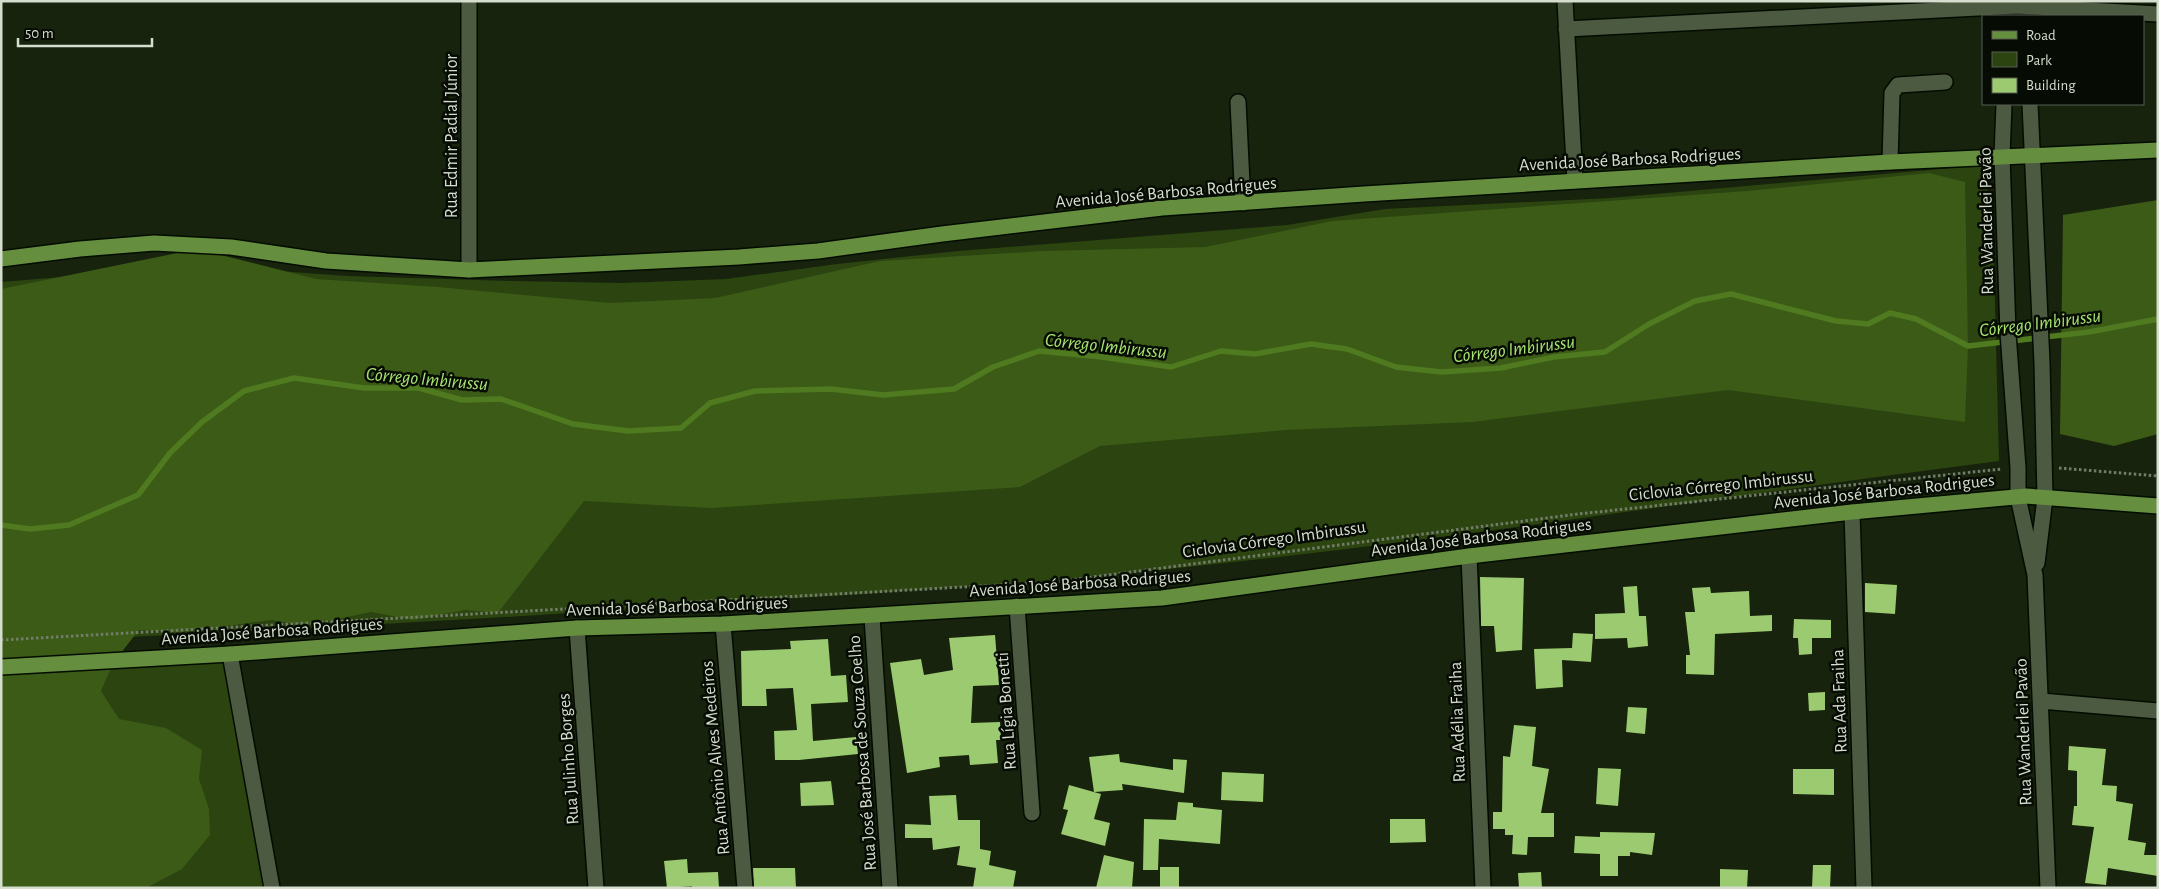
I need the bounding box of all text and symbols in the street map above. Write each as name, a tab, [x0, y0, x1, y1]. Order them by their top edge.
scale bar	[18, 15, 151, 47]
legend	[1982, 15, 2144, 105]
text: 50 m	[25, 26, 54, 41]
text: Road	[2026, 28, 2056, 43]
text: Park	[2026, 53, 2052, 68]
street label: Rua Edmir Padial Júnior	[443, 54, 461, 218]
text: Building	[2026, 78, 2076, 93]
street label: Avenida José Barbosa Rodrigues	[1519, 145, 1741, 175]
street label: Rua Wanderlei Pavão	[1977, 147, 1997, 295]
street label: Avenida José Barbosa Rodrigues	[1055, 174, 1278, 212]
water label: Córrego Imbirussu	[1978, 307, 2102, 340]
water label: Córrego Imbirussu	[1044, 331, 1168, 362]
water label: Córrego Imbirussu	[1452, 333, 1576, 366]
water label: Córrego Imbirussu	[365, 365, 489, 394]
street label: Ciclovia Córrego Imbirussu	[1628, 467, 1814, 505]
street label: Avenida José Barbosa Rodrigues	[1773, 471, 1996, 513]
street label: Avenida José Barbosa Rodrigues	[1370, 516, 1592, 560]
street label: Ciclovia Córrego Imbirussu	[1181, 518, 1367, 562]
street label: Avenida José Barbosa Rodrigues	[969, 567, 1192, 601]
street label: Avenida José Barbosa Rodrigues	[566, 594, 788, 620]
street label: Avenida José Barbosa Rodrigues	[161, 615, 384, 649]
street label: Rua José Barbosa de Souza Coelho	[846, 634, 880, 871]
street label: Rua Ada Fraiha	[1829, 649, 1851, 753]
street label: Rua Lígia Bonetti	[994, 651, 1020, 770]
street label: Rua Wanderlei Pavão	[2012, 658, 2036, 806]
street label: Rua Antônio Alves Medeiros	[699, 660, 733, 856]
street label: Rua Adélia Fraiha	[1447, 661, 1469, 783]
street label: Rua Julinho Borges	[555, 693, 583, 825]

